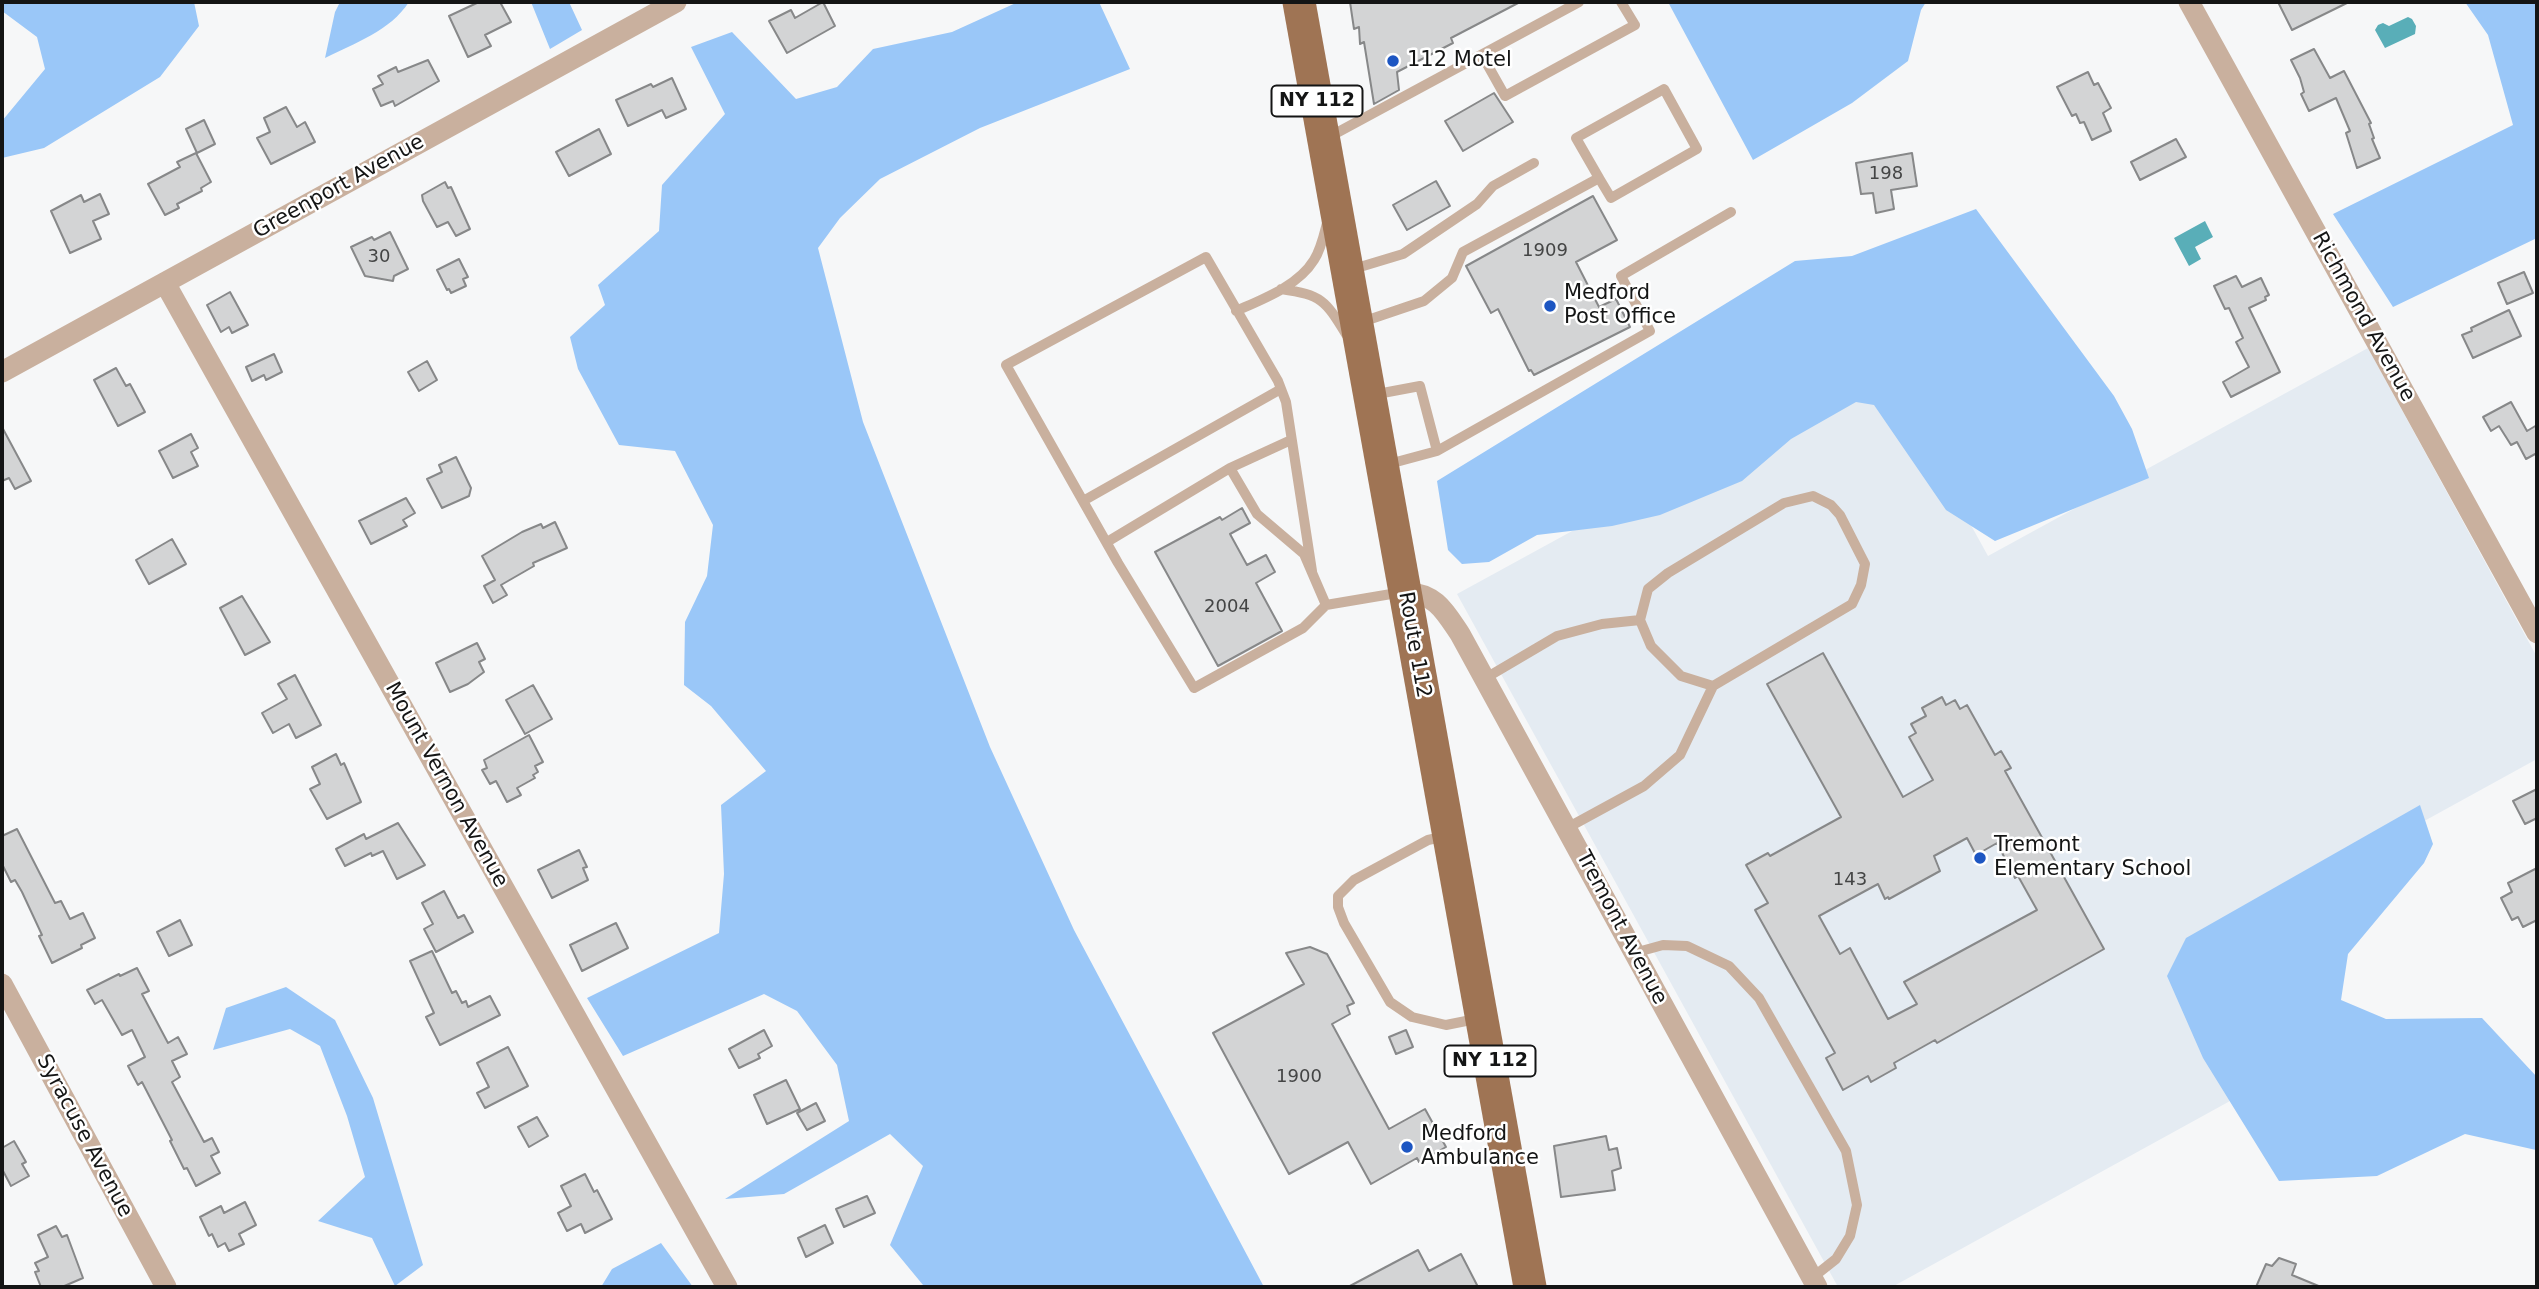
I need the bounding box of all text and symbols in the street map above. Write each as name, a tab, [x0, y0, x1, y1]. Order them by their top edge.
place label: 112 Motel	[1407, 48, 1512, 74]
marker: 112 Motel	[1385, 53, 1401, 69]
road number: NY 112	[1272, 86, 1362, 116]
street label: Greenport Avenue	[249, 130, 429, 244]
house number: 198	[1869, 163, 1903, 185]
street label: Richmond Avenue	[2306, 228, 2420, 406]
house number: 1909	[1522, 240, 1568, 262]
house number: 30	[368, 246, 390, 268]
place label: Medford Post Office	[1564, 281, 1676, 331]
marker: Medford Post Office	[1542, 298, 1558, 314]
street label: Route 112	[1392, 590, 1436, 700]
house number: 2004	[1204, 596, 1250, 618]
street label: Mount Vernon Avenue	[379, 678, 513, 892]
place label: Tremont Elementary School	[1994, 833, 2191, 883]
street label: Tremont Avenue	[1570, 847, 1672, 1009]
marker: Tremont Elementary School	[1972, 850, 1988, 866]
house number: 143	[1833, 869, 1867, 891]
road number: NY 112	[1444, 1046, 1536, 1077]
street label: Syracuse Avenue	[30, 1050, 138, 1222]
house number: 1900	[1276, 1066, 1322, 1088]
place label: Medford Ambulance	[1421, 1122, 1539, 1172]
marker: Medford Ambulance	[1399, 1139, 1415, 1155]

